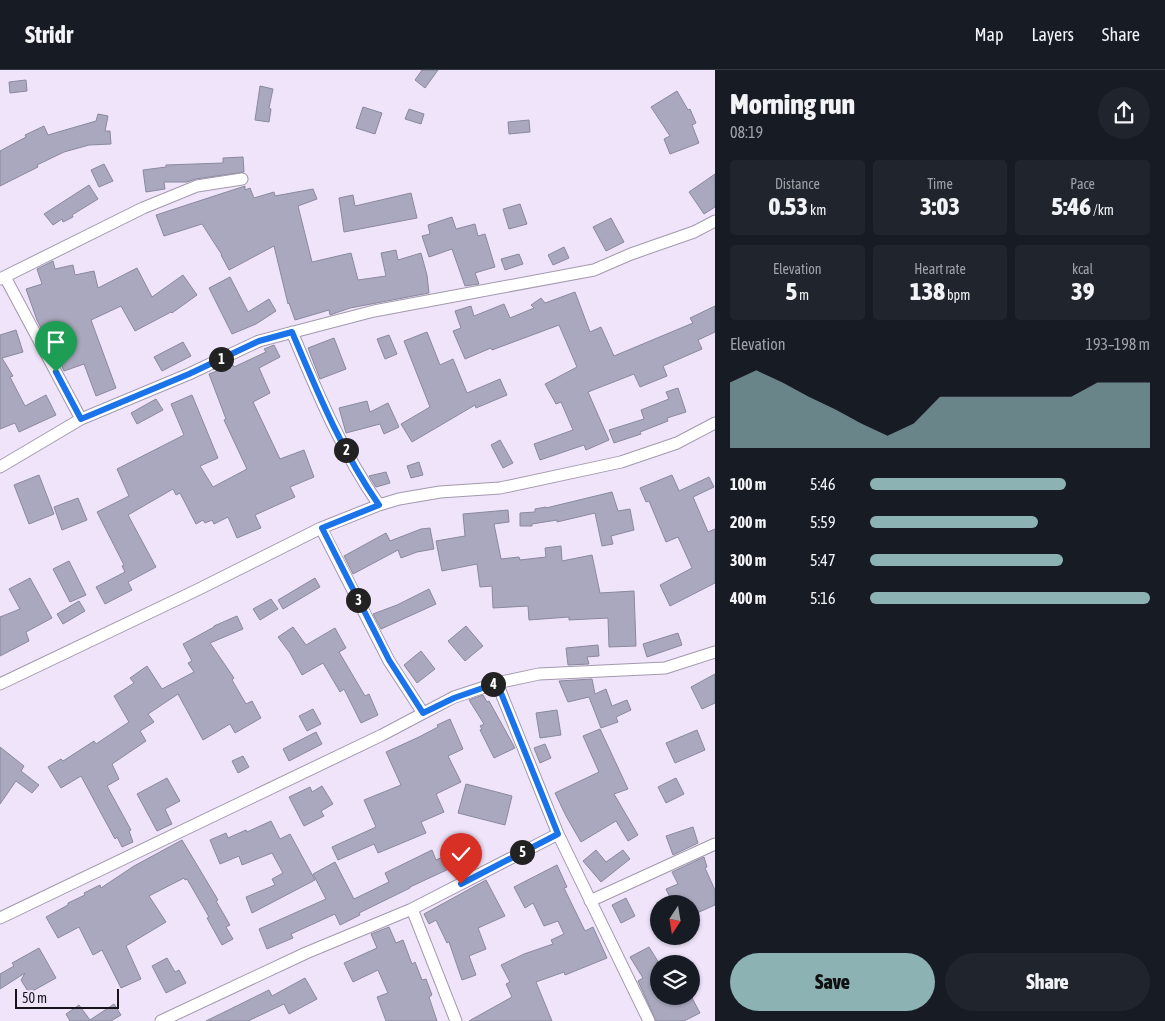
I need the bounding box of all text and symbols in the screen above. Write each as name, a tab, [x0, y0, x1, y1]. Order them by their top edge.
text: Stridr	[25, 21, 73, 48]
text: Map	[974, 24, 1003, 45]
text: Layers	[1031, 24, 1074, 45]
text: Share	[1102, 24, 1140, 45]
button: share	[1098, 87, 1150, 139]
text: Morning run	[730, 88, 855, 120]
text: 08:19	[730, 123, 763, 141]
text: Distance	[775, 176, 820, 192]
text: Time	[927, 176, 953, 192]
text: Pace	[1070, 176, 1095, 192]
text: 0.53	[768, 192, 808, 220]
text: 3:03	[920, 192, 960, 220]
text: 5:46	[1051, 192, 1091, 220]
text: km	[808, 202, 826, 218]
text: /km	[1091, 202, 1114, 218]
text: Elevation	[773, 261, 822, 277]
text: Heart rate	[914, 261, 966, 277]
text: kcal	[1072, 261, 1093, 277]
text: 5	[785, 277, 797, 305]
text: 138	[910, 277, 945, 305]
text: 39	[1071, 277, 1094, 305]
text: m	[797, 287, 809, 303]
text: bpm	[945, 287, 970, 303]
pin	[35, 321, 77, 372]
icon: arrive	[42, 328, 70, 356]
text: Elevation	[730, 335, 785, 353]
text: 193–198 m	[1086, 335, 1150, 353]
pin: 1	[208, 346, 234, 372]
text: 1	[218, 351, 225, 367]
pin: 2	[334, 438, 358, 462]
text: 2	[343, 442, 350, 458]
text: 100 m	[730, 475, 766, 493]
text: 5:46	[810, 475, 835, 493]
text: 200 m	[730, 513, 766, 531]
text: 5:59	[810, 513, 835, 531]
text: 300 m	[730, 551, 766, 569]
text: 5:47	[810, 551, 835, 569]
pin: 3	[346, 588, 370, 612]
text: 400 m	[730, 589, 766, 607]
text: 5:16	[810, 589, 835, 607]
text: 3	[355, 592, 362, 608]
pin: 4	[480, 672, 506, 696]
text: 4	[490, 676, 497, 692]
pin	[440, 833, 482, 884]
icon: check	[447, 840, 475, 868]
pin: 5	[510, 840, 534, 864]
text: 5	[519, 844, 526, 860]
north arrow	[650, 895, 700, 945]
map controls	[650, 895, 700, 1005]
button: Save	[730, 953, 935, 1011]
button: Share	[945, 953, 1150, 1011]
button: layers	[650, 955, 700, 1005]
scale bar	[15, 986, 119, 1009]
text: 50 m	[22, 990, 47, 1006]

